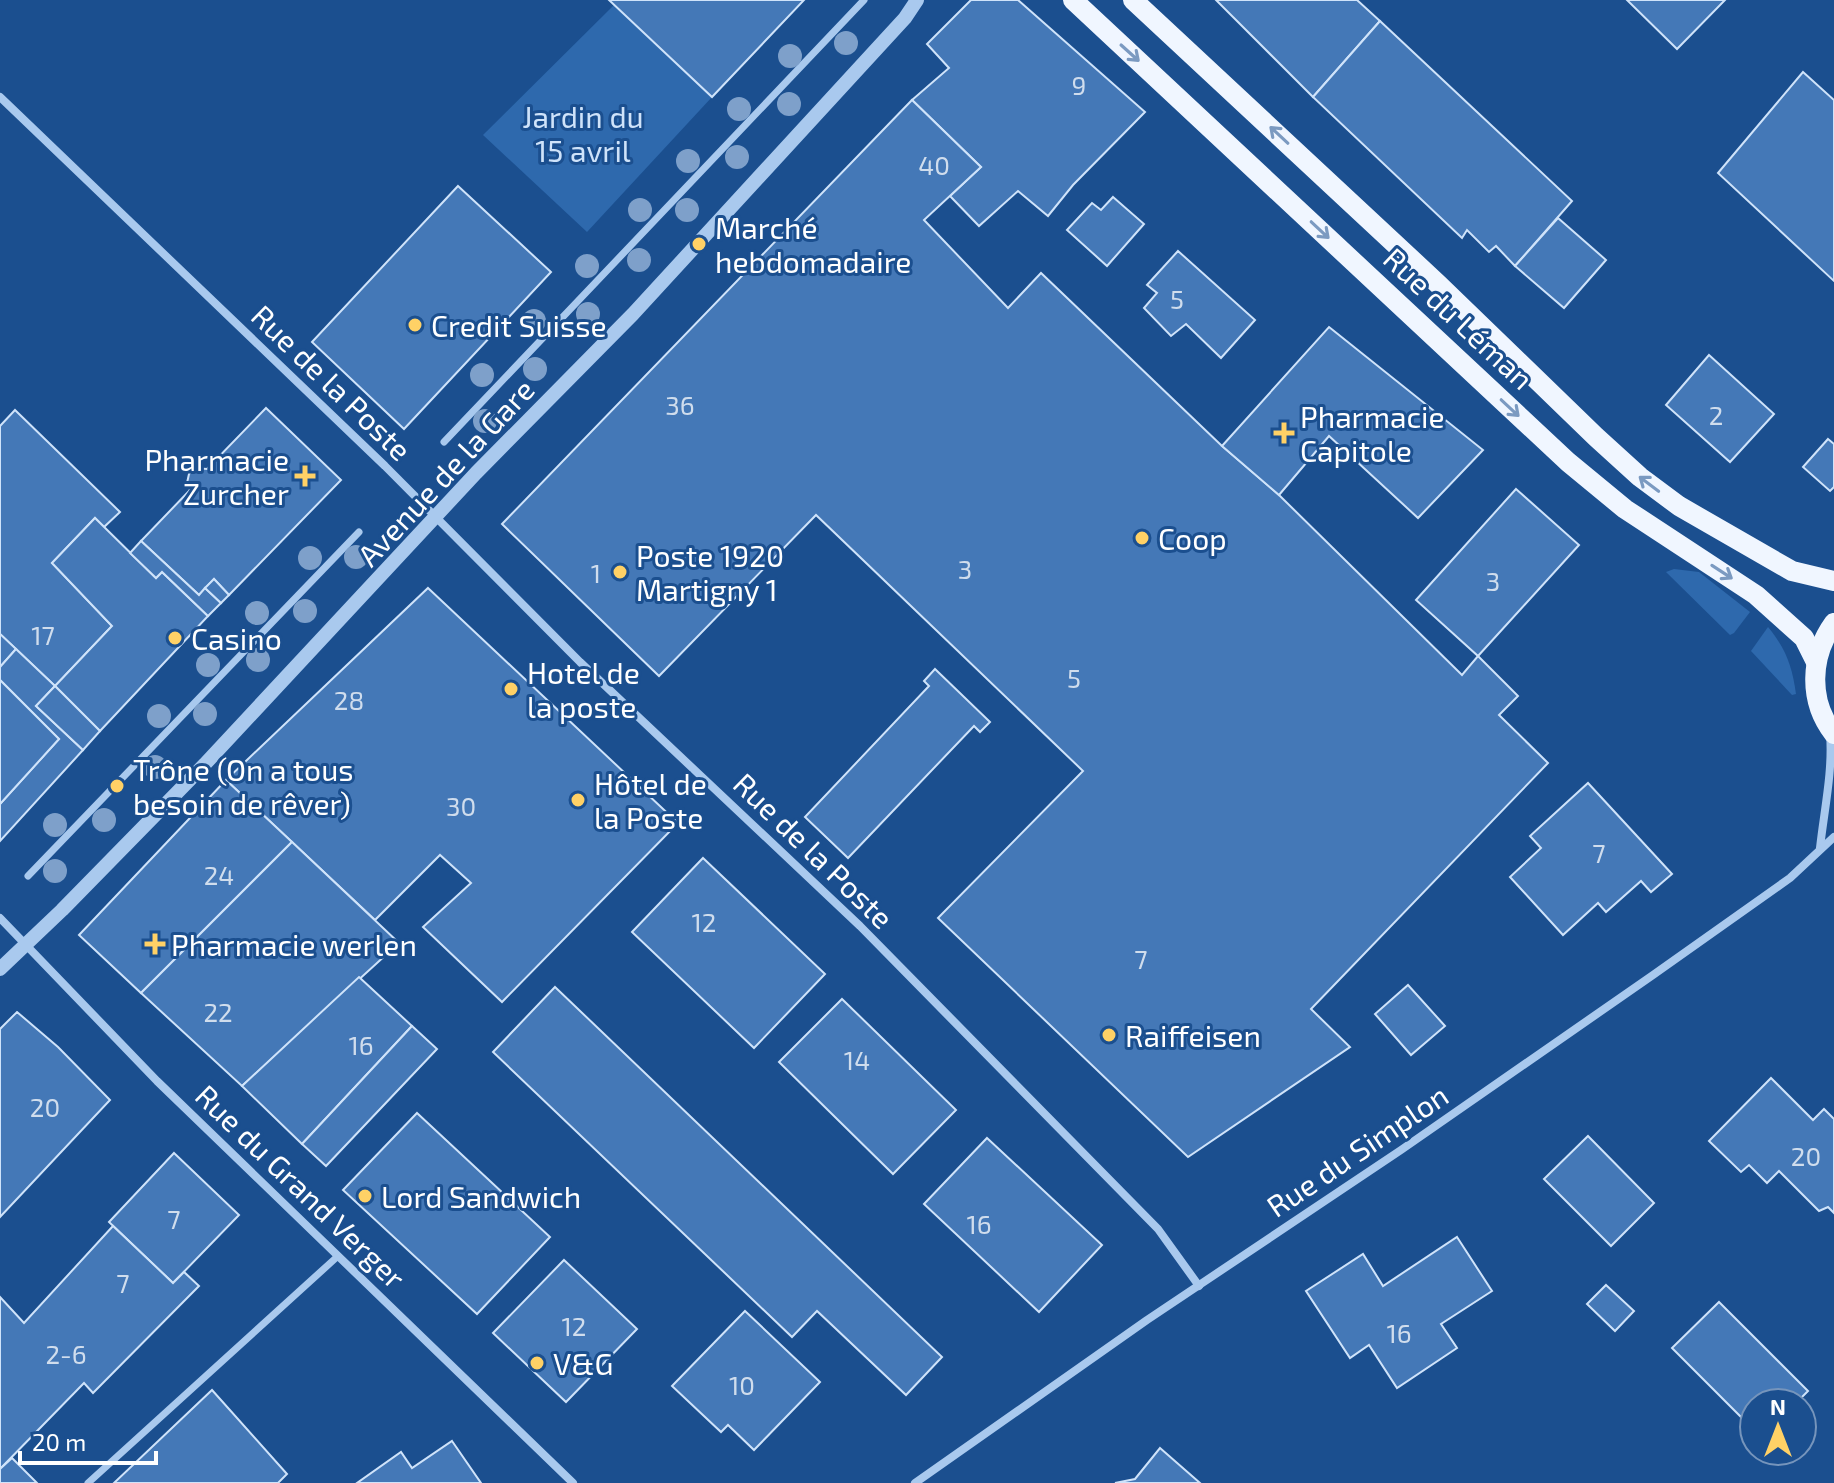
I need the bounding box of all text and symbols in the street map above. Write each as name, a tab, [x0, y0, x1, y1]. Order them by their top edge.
one-way arrow	[1120, 43, 1140, 62]
house number: 9	[1072, 69, 1086, 100]
park label: Jardin du 15 avril	[522, 98, 644, 168]
one-way arrow	[1269, 126, 1289, 145]
house number: 40	[918, 149, 950, 180]
place label: Marché hebdomadaire	[715, 209, 911, 279]
one-way arrow	[1310, 220, 1330, 238]
marker: Marché hebdomadaire	[690, 235, 708, 253]
street label: Rue du Léman	[1377, 240, 1541, 396]
house number: 5	[1170, 283, 1184, 314]
street label: Rue de la Poste	[245, 297, 419, 467]
place label: Credit Suisse	[431, 307, 607, 343]
marker: Credit Suisse	[406, 316, 424, 334]
street label: Avenue de la Gare	[349, 371, 541, 573]
house number: 36	[665, 389, 695, 420]
place label: Pharmacie Capitole	[1300, 398, 1445, 468]
one-way arrow	[1500, 398, 1520, 417]
house number: 2	[1709, 399, 1723, 430]
marker: Pharmacie Capitole	[1275, 424, 1293, 442]
place label: Pharmacie Zurcher	[144, 441, 289, 511]
marker: Pharmacie Zurcher	[296, 467, 314, 485]
one-way arrow	[1639, 475, 1661, 492]
place label: Coop	[1158, 520, 1227, 556]
marker: Coop	[1133, 529, 1151, 547]
place label: Poste 1920 Martigny 1	[636, 537, 784, 607]
house number: 3	[958, 553, 972, 584]
house number: 1	[591, 557, 601, 588]
marker: Poste 1920 Martigny 1	[611, 563, 629, 581]
one-way arrow	[1710, 564, 1732, 580]
house number: 3	[1486, 565, 1500, 596]
house number: 17	[31, 619, 55, 650]
place label: Casino	[191, 620, 282, 656]
marker: Casino	[166, 629, 184, 647]
place label: Hotel de la poste	[527, 654, 640, 724]
house number: 5	[1067, 662, 1081, 693]
marker: Hotel de la poste	[502, 680, 520, 698]
house number: 28	[334, 684, 364, 715]
place label: Trône (On a tous besoin de rêver)	[133, 751, 353, 821]
place label: Hôtel de la Poste	[594, 765, 707, 835]
street label: Rue de la Poste	[727, 765, 901, 935]
marker: Trône (On a tous besoin de rêver)	[108, 777, 126, 795]
house number: 30	[446, 790, 476, 821]
marker: Hôtel de la Poste	[569, 791, 587, 809]
house number: 7	[1592, 837, 1606, 868]
house number: 24	[204, 859, 234, 890]
house number: 12	[692, 906, 716, 937]
place label: Pharmacie werlen	[171, 926, 417, 962]
marker: Pharmacie werlen	[146, 935, 164, 953]
house number: 7	[1134, 943, 1148, 974]
house number: 22	[203, 996, 233, 1027]
place label: Raiffeisen	[1125, 1017, 1261, 1053]
marker: Raiffeisen	[1100, 1026, 1118, 1044]
house number: 16	[348, 1029, 374, 1060]
house number: 14	[844, 1044, 870, 1075]
street label: Rue du Simplon	[1260, 1076, 1454, 1224]
street label: Rue du Grand Verger	[189, 1077, 413, 1295]
house number: 20	[30, 1091, 60, 1122]
house number: 20	[1791, 1140, 1821, 1171]
place label: Lord Sandwich	[381, 1178, 581, 1214]
marker: Lord Sandwich	[356, 1187, 374, 1205]
house number: 7	[167, 1203, 181, 1234]
house number: 16	[966, 1208, 992, 1239]
house number: 7	[116, 1267, 130, 1298]
house number: 12	[562, 1310, 586, 1341]
house number: 16	[1386, 1317, 1412, 1348]
house number: 2-6	[45, 1338, 87, 1369]
place label: V&G	[553, 1345, 613, 1381]
marker: V&G	[528, 1354, 546, 1372]
house number: 10	[729, 1369, 755, 1400]
north arrow	[1738, 1387, 1818, 1467]
text: N	[1770, 1393, 1786, 1419]
scale bar	[20, 1415, 156, 1465]
text: 20 m	[32, 1427, 86, 1456]

